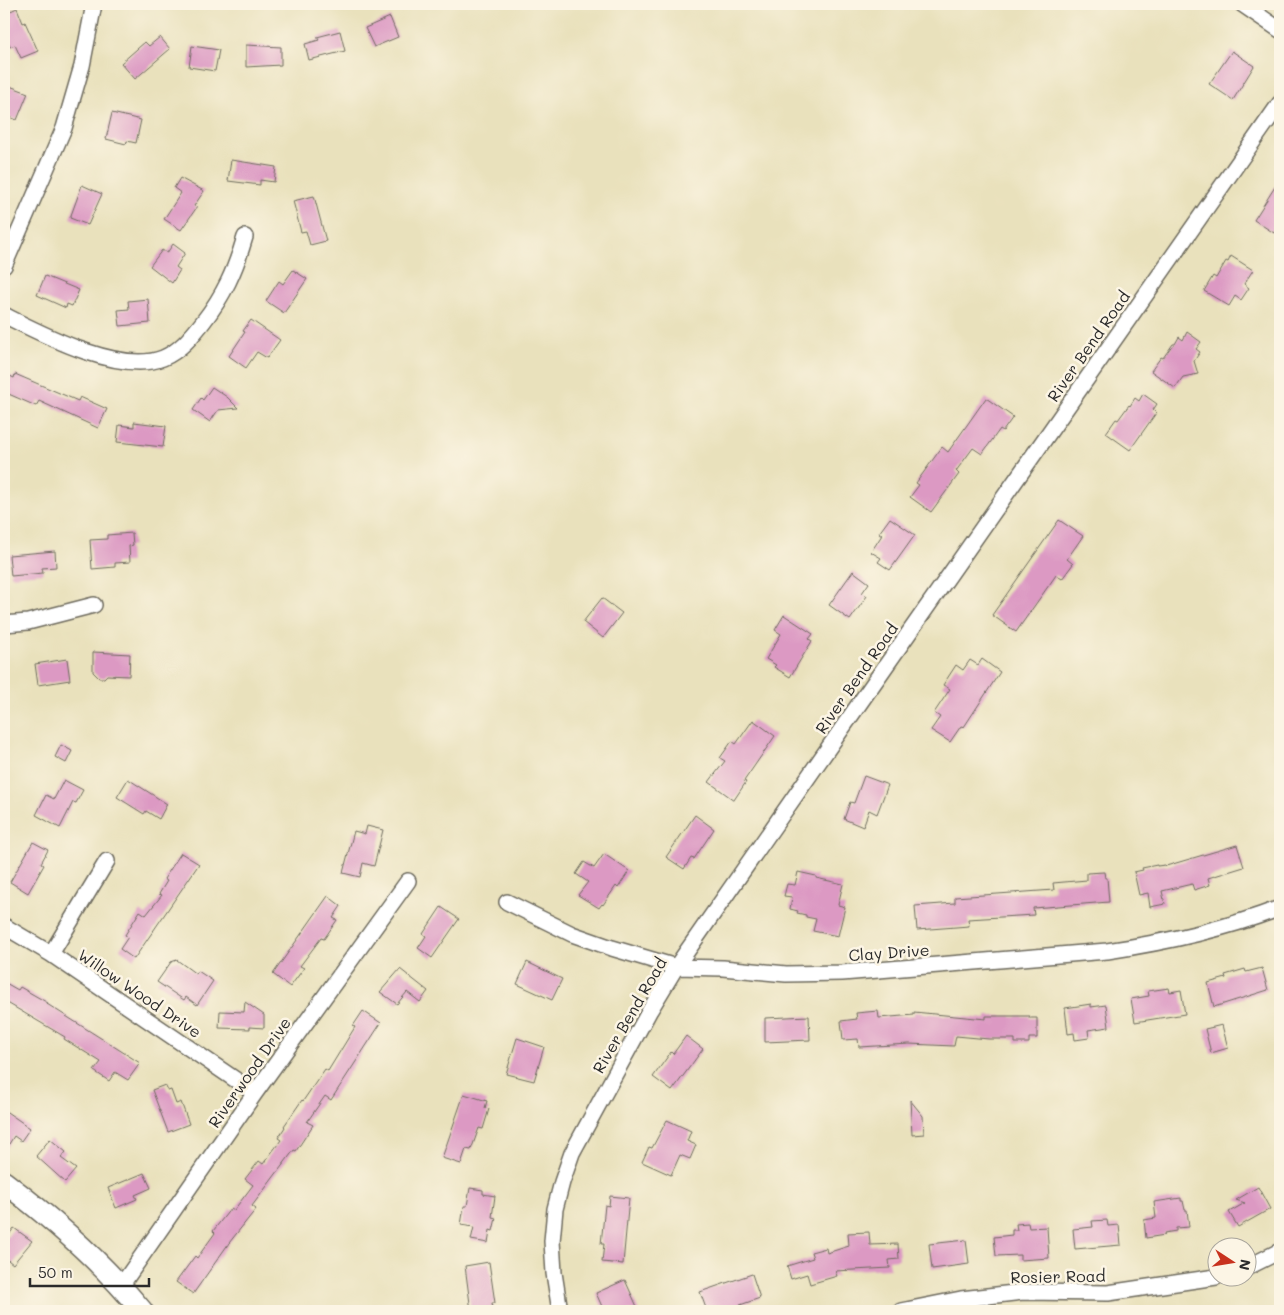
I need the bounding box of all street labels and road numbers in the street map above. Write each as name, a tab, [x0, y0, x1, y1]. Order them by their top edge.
street label: River Bend Road	[1042, 287, 1134, 405]
street label: River Bend Road	[810, 619, 902, 737]
street label: Clay Drive	[848, 939, 930, 965]
street label: Willow Wood Drive	[74, 944, 206, 1042]
street label: River Bend Road	[587, 953, 671, 1077]
street label: Riverwood Drive	[203, 1013, 295, 1131]
street label: Rosier Road	[1010, 1265, 1106, 1287]

